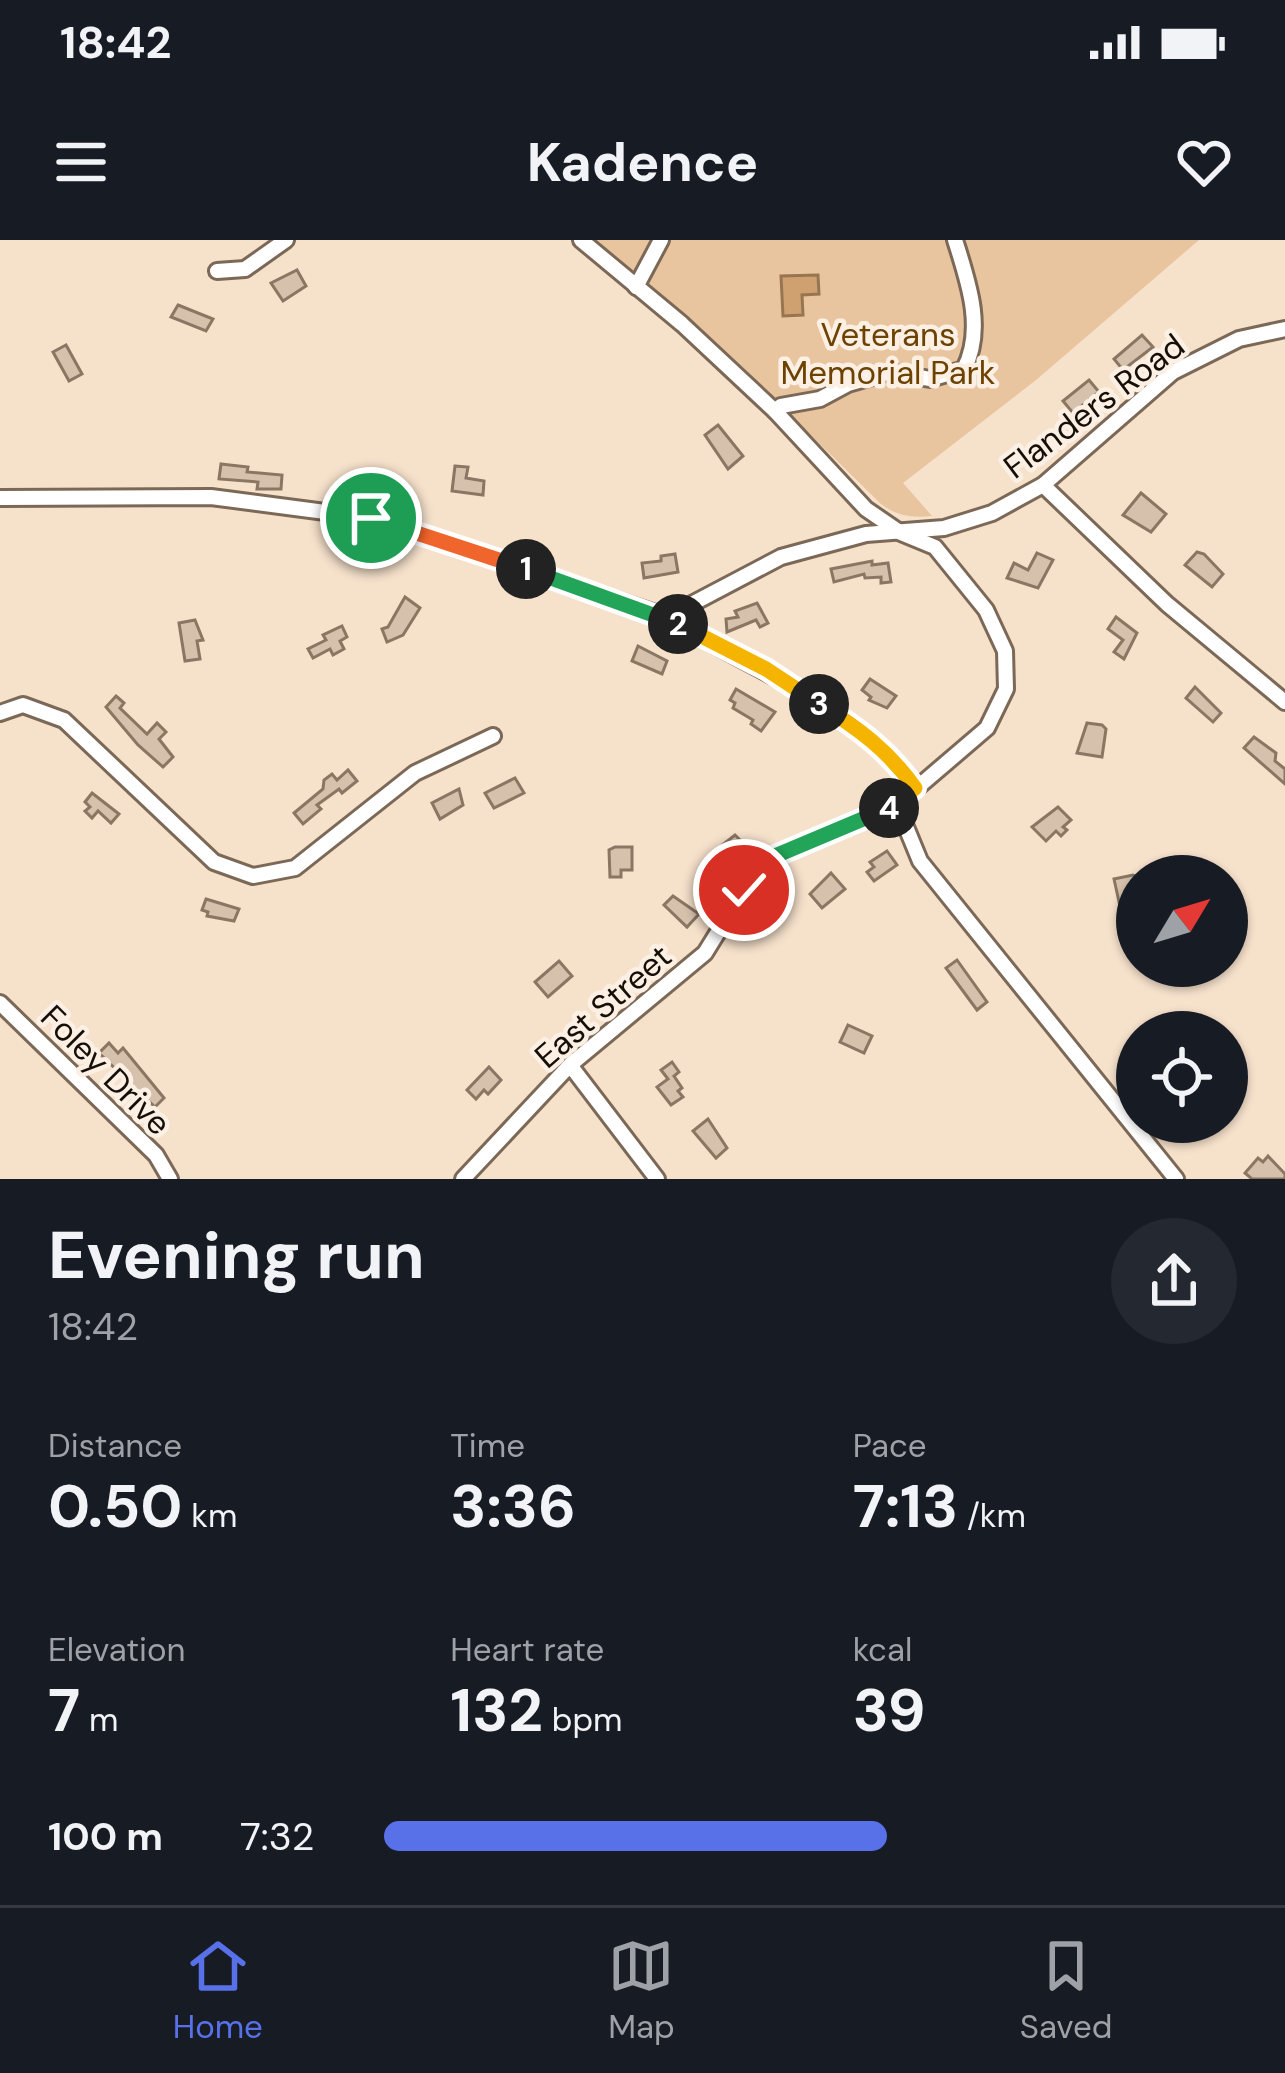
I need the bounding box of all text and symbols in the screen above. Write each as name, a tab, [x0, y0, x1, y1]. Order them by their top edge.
text: 18:42	[60, 13, 172, 72]
text: Kadence	[527, 127, 758, 198]
icon: menu	[48, 129, 114, 195]
icon: heart	[1171, 129, 1237, 195]
park label: Veterans Memorial Park	[781, 313, 996, 394]
street label: Flanders Road	[995, 324, 1193, 488]
pin	[320, 467, 422, 569]
icon: arrive	[338, 485, 404, 551]
pin: 1	[496, 539, 556, 599]
text: 1	[520, 547, 532, 590]
pin: 2	[648, 594, 708, 654]
text: 2	[668, 602, 688, 645]
pin: 3	[789, 674, 849, 734]
text: 3	[809, 682, 829, 725]
pin: 4	[859, 778, 919, 838]
text: 4	[878, 786, 900, 829]
pin	[693, 839, 795, 941]
north arrow	[1116, 855, 1248, 987]
map controls	[1116, 855, 1248, 1143]
icon: check	[711, 857, 777, 923]
street label: East Street	[526, 935, 680, 1077]
street label: Foley Drive	[32, 996, 180, 1144]
button: locate	[1116, 1011, 1248, 1143]
text: Evening run	[48, 1213, 425, 1298]
button: share	[1111, 1218, 1237, 1344]
text: 18:42	[48, 1301, 138, 1352]
text: Distance	[48, 1424, 182, 1467]
text: Time	[450, 1424, 525, 1467]
text: Pace	[853, 1424, 927, 1467]
text: 0.50	[48, 1467, 183, 1546]
text: 3:36	[450, 1467, 576, 1546]
text: 7:13	[853, 1467, 958, 1546]
text: km	[183, 1494, 237, 1537]
text: /km	[958, 1494, 1026, 1537]
text: Elevation	[48, 1628, 186, 1671]
text: Heart rate	[450, 1628, 604, 1671]
text: kcal	[853, 1628, 912, 1671]
text: 7	[48, 1671, 80, 1750]
text: 132	[450, 1671, 543, 1750]
text: 39	[853, 1671, 926, 1750]
text: m	[80, 1698, 118, 1741]
text: bpm	[543, 1698, 622, 1741]
text: 100 m	[48, 1811, 163, 1862]
text: 7:32	[240, 1811, 314, 1862]
tab: Home	[173, 1933, 263, 2048]
tab: Map	[608, 1933, 675, 2048]
tab: Saved	[1020, 1933, 1112, 2048]

